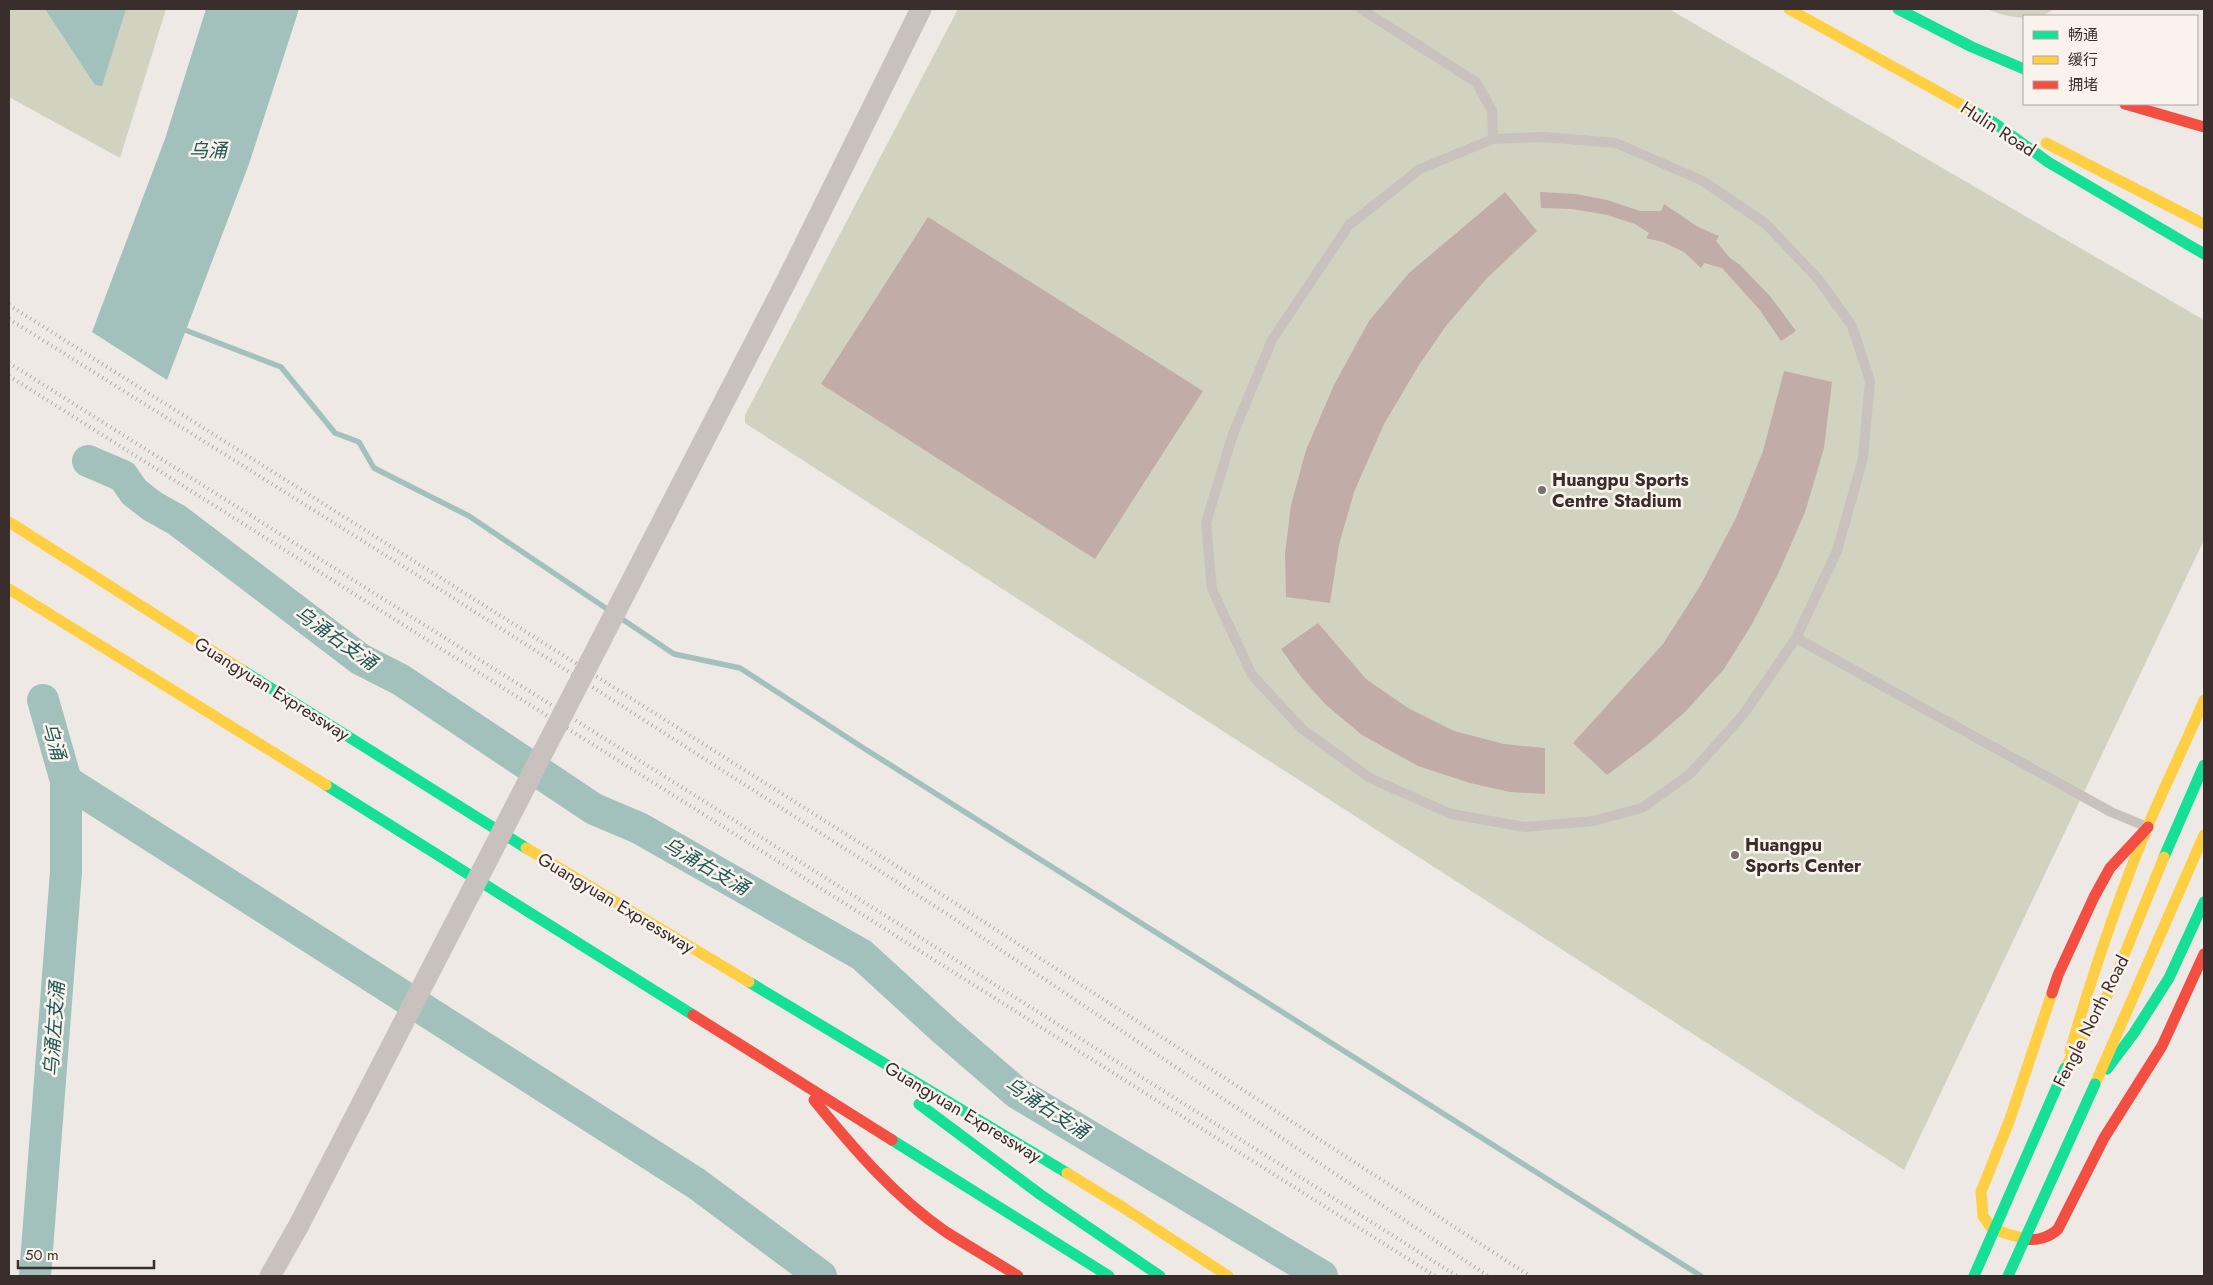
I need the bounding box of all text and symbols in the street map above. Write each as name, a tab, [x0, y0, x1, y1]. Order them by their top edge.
legend	[2023, 15, 2198, 105]
text: 畅通	[2068, 24, 2098, 46]
text: 缓行	[2068, 49, 2098, 71]
text: 拥堵	[2068, 74, 2098, 96]
street label: Hulin Road	[1955, 95, 2041, 163]
water label: 乌涌	[189, 137, 229, 164]
place label: Huangpu Sports Centre Stadium	[1552, 467, 1689, 514]
marker: Huangpu Sports Centre Stadium	[1536, 484, 1548, 496]
water label: 乌涌右支涌	[289, 600, 384, 677]
street label: Guangyuan Expressway	[189, 631, 355, 747]
water label: 乌涌	[36, 719, 73, 765]
water label: 乌涌右支涌	[658, 831, 756, 902]
place label: Huangpu Sports Center	[1745, 832, 1862, 879]
street label: Guangyuan Expressway	[533, 846, 699, 960]
marker: Huangpu Sports Center	[1729, 849, 1741, 861]
street label: Fengle North Road	[2047, 951, 2135, 1091]
water label: 乌涌左支涌	[37, 979, 71, 1077]
street label: Guangyuan Expressway	[880, 1055, 1046, 1169]
water label: 乌涌右支涌	[1000, 1071, 1096, 1146]
scale bar	[18, 1238, 154, 1270]
text: 50 m	[25, 1244, 59, 1266]

